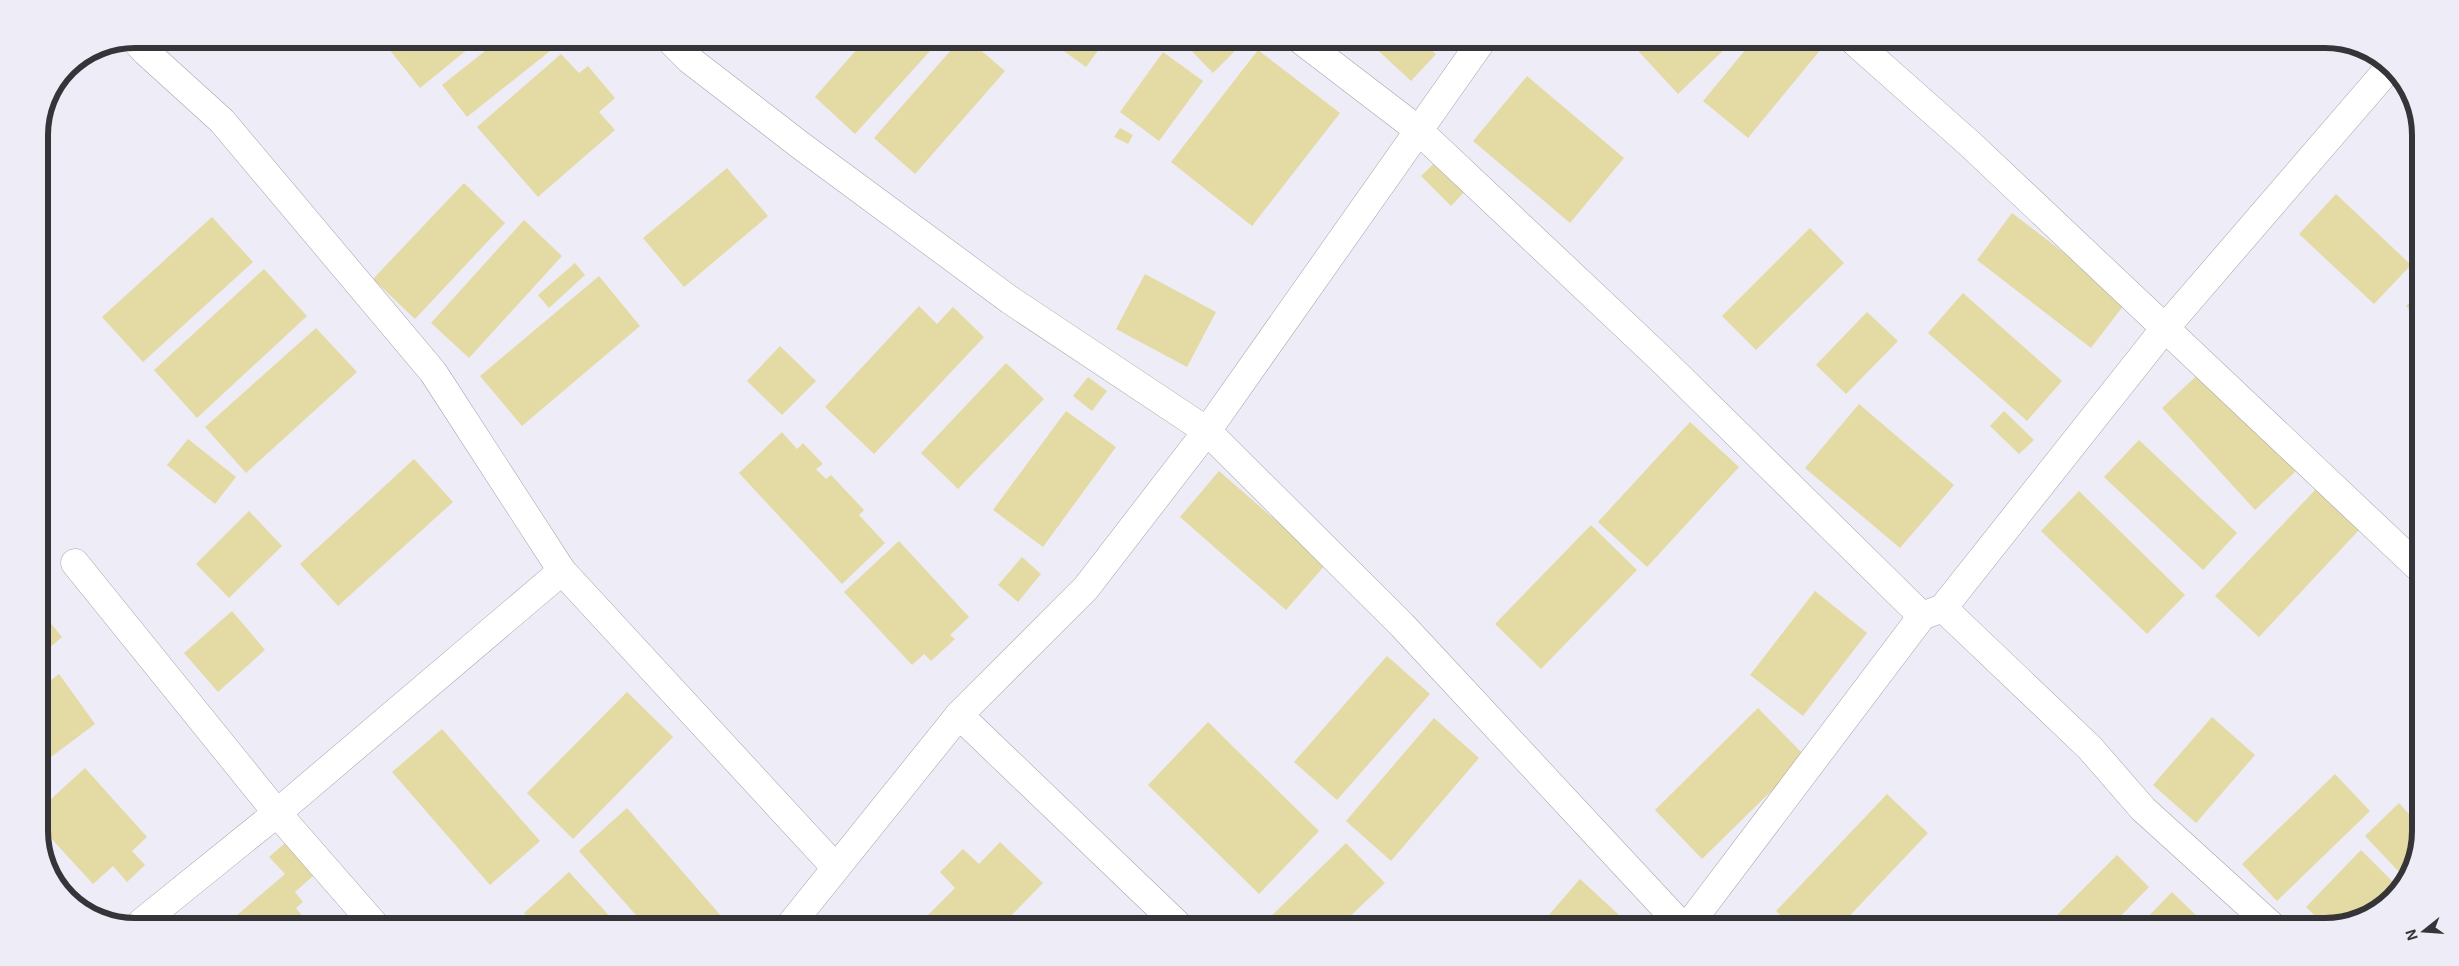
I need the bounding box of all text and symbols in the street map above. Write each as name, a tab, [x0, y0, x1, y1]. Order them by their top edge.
north arrow	[2399, 906, 2449, 956]
text: N	[2401, 927, 2421, 943]

